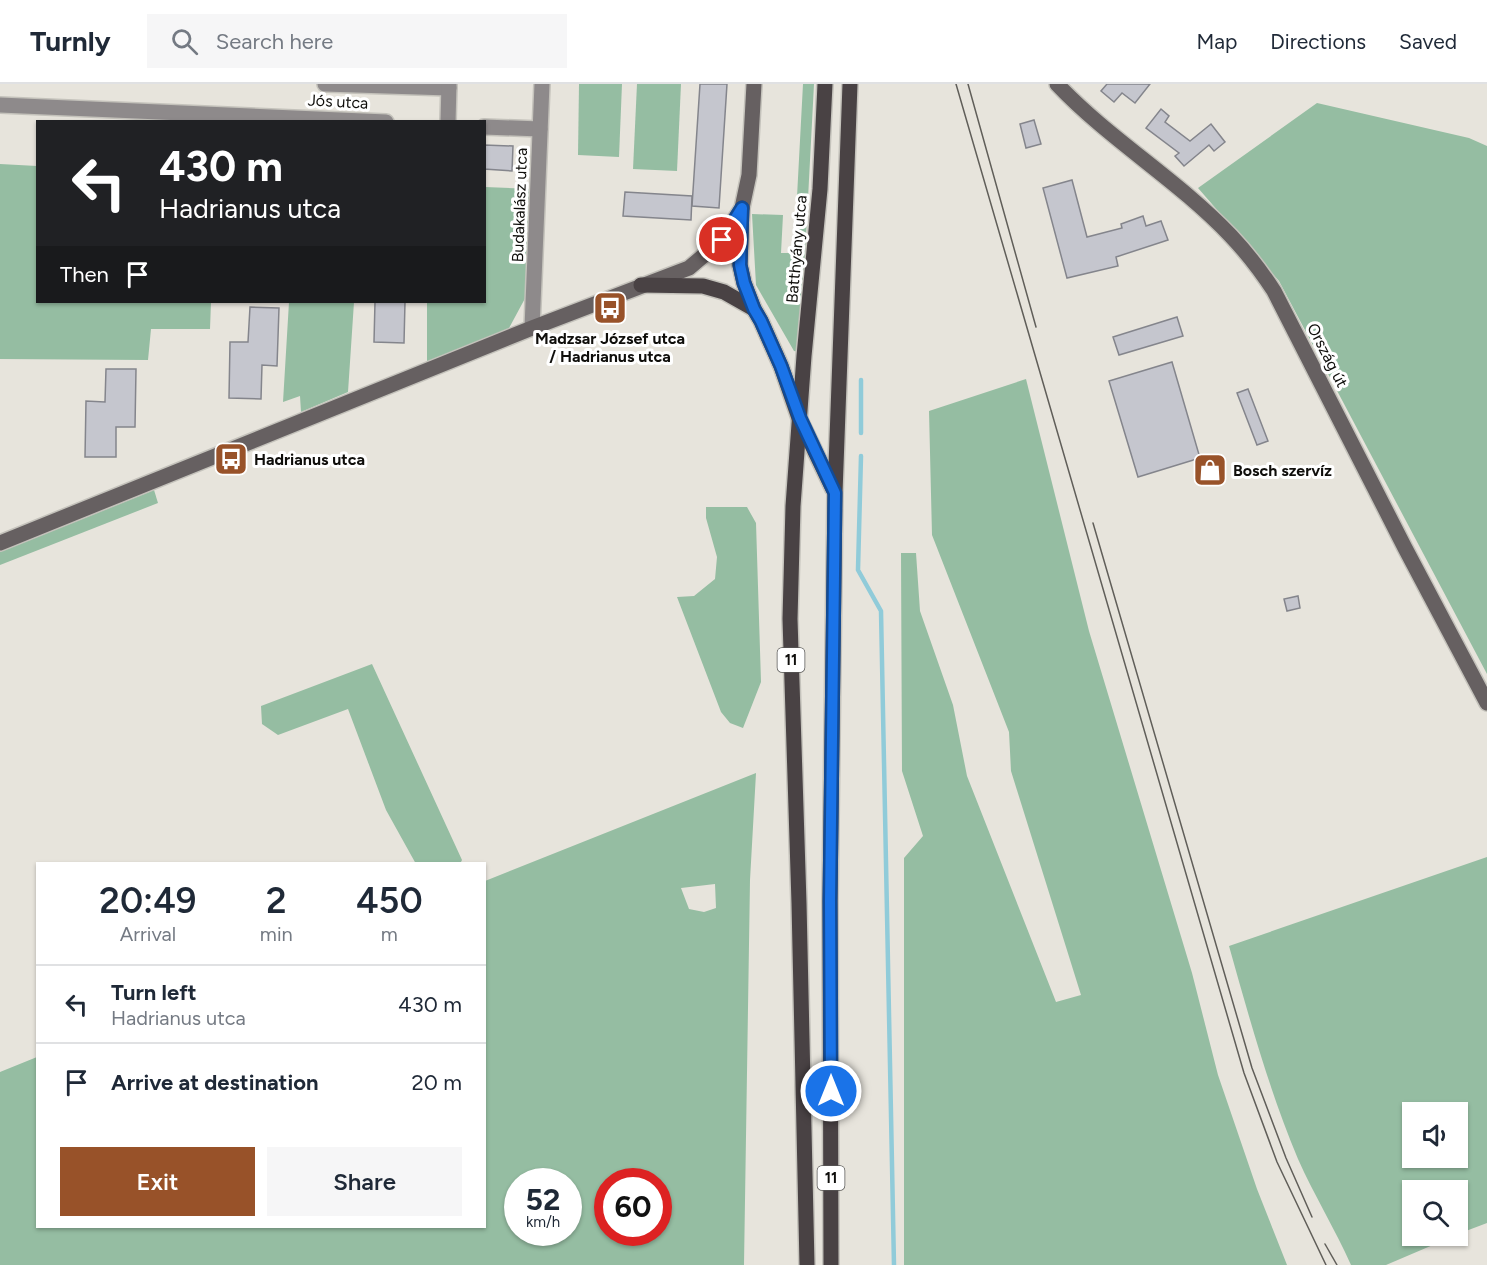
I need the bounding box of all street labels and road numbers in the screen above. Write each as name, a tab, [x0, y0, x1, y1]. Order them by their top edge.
street label: Jós utca	[307, 90, 369, 113]
street label: Budakalász utca	[508, 147, 531, 263]
street label: Batthyány utca	[782, 194, 811, 304]
street label: Ország út	[1303, 320, 1352, 391]
road number: 11	[778, 648, 804, 672]
road number: 11	[818, 1166, 844, 1190]

